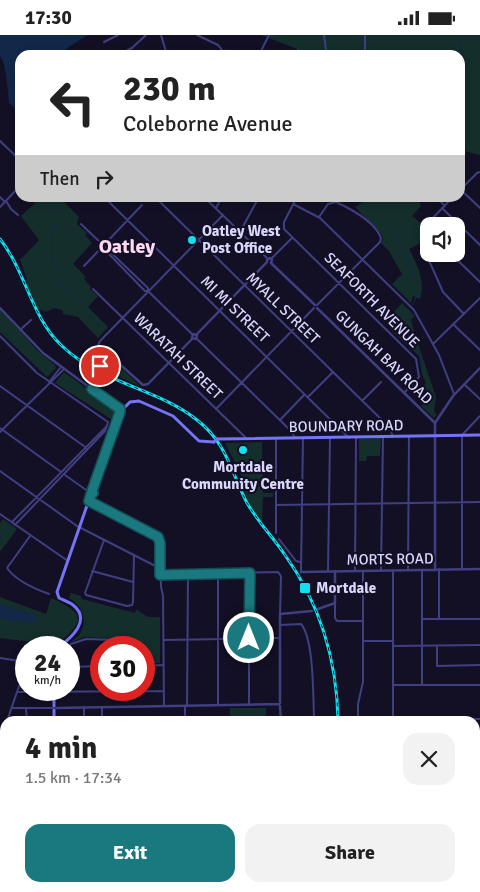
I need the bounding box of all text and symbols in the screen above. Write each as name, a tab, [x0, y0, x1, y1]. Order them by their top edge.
text: 17:30	[25, 6, 72, 30]
text: 230 m	[123, 67, 216, 110]
icon: left	[40, 70, 105, 135]
text: Coleborne Avenue	[123, 110, 293, 137]
icon: right	[90, 165, 118, 193]
text: Then	[40, 167, 80, 191]
map controls	[420, 217, 465, 262]
button: sound	[420, 217, 465, 262]
place label: Oatley West Post Office	[202, 222, 281, 257]
district label: Oatley	[99, 234, 155, 259]
marker: Oatley West Post Office	[186, 234, 198, 246]
street label: SEAFORTH AVENUE	[321, 249, 423, 351]
street label: MYALL STREET	[243, 269, 324, 348]
street label: MI MI STREET	[197, 272, 273, 347]
street label: GUNGAH BAY ROAD	[332, 306, 436, 408]
street label: WARATAH STREET	[130, 309, 227, 403]
pin	[79, 345, 121, 387]
icon: arrive	[86, 352, 114, 380]
street label: BOUNDARY ROAD	[289, 416, 403, 436]
marker: Mortdale Community Centre	[237, 444, 249, 456]
place label: Mortdale Community Centre	[182, 458, 304, 493]
street label: MORTS ROAD	[346, 549, 434, 569]
place label: Mortdale	[316, 579, 376, 597]
marker: Mortdale	[298, 581, 312, 595]
position arrow	[222, 611, 274, 663]
speed limit sign: 30	[90, 636, 155, 701]
text: 24	[34, 647, 61, 678]
text: km/h	[34, 673, 61, 688]
text: 4 min	[25, 730, 97, 767]
button: close	[403, 733, 455, 785]
text: 1.5 km · 17:34	[25, 768, 122, 788]
button: Exit	[25, 824, 235, 882]
button: Share	[245, 824, 455, 882]

